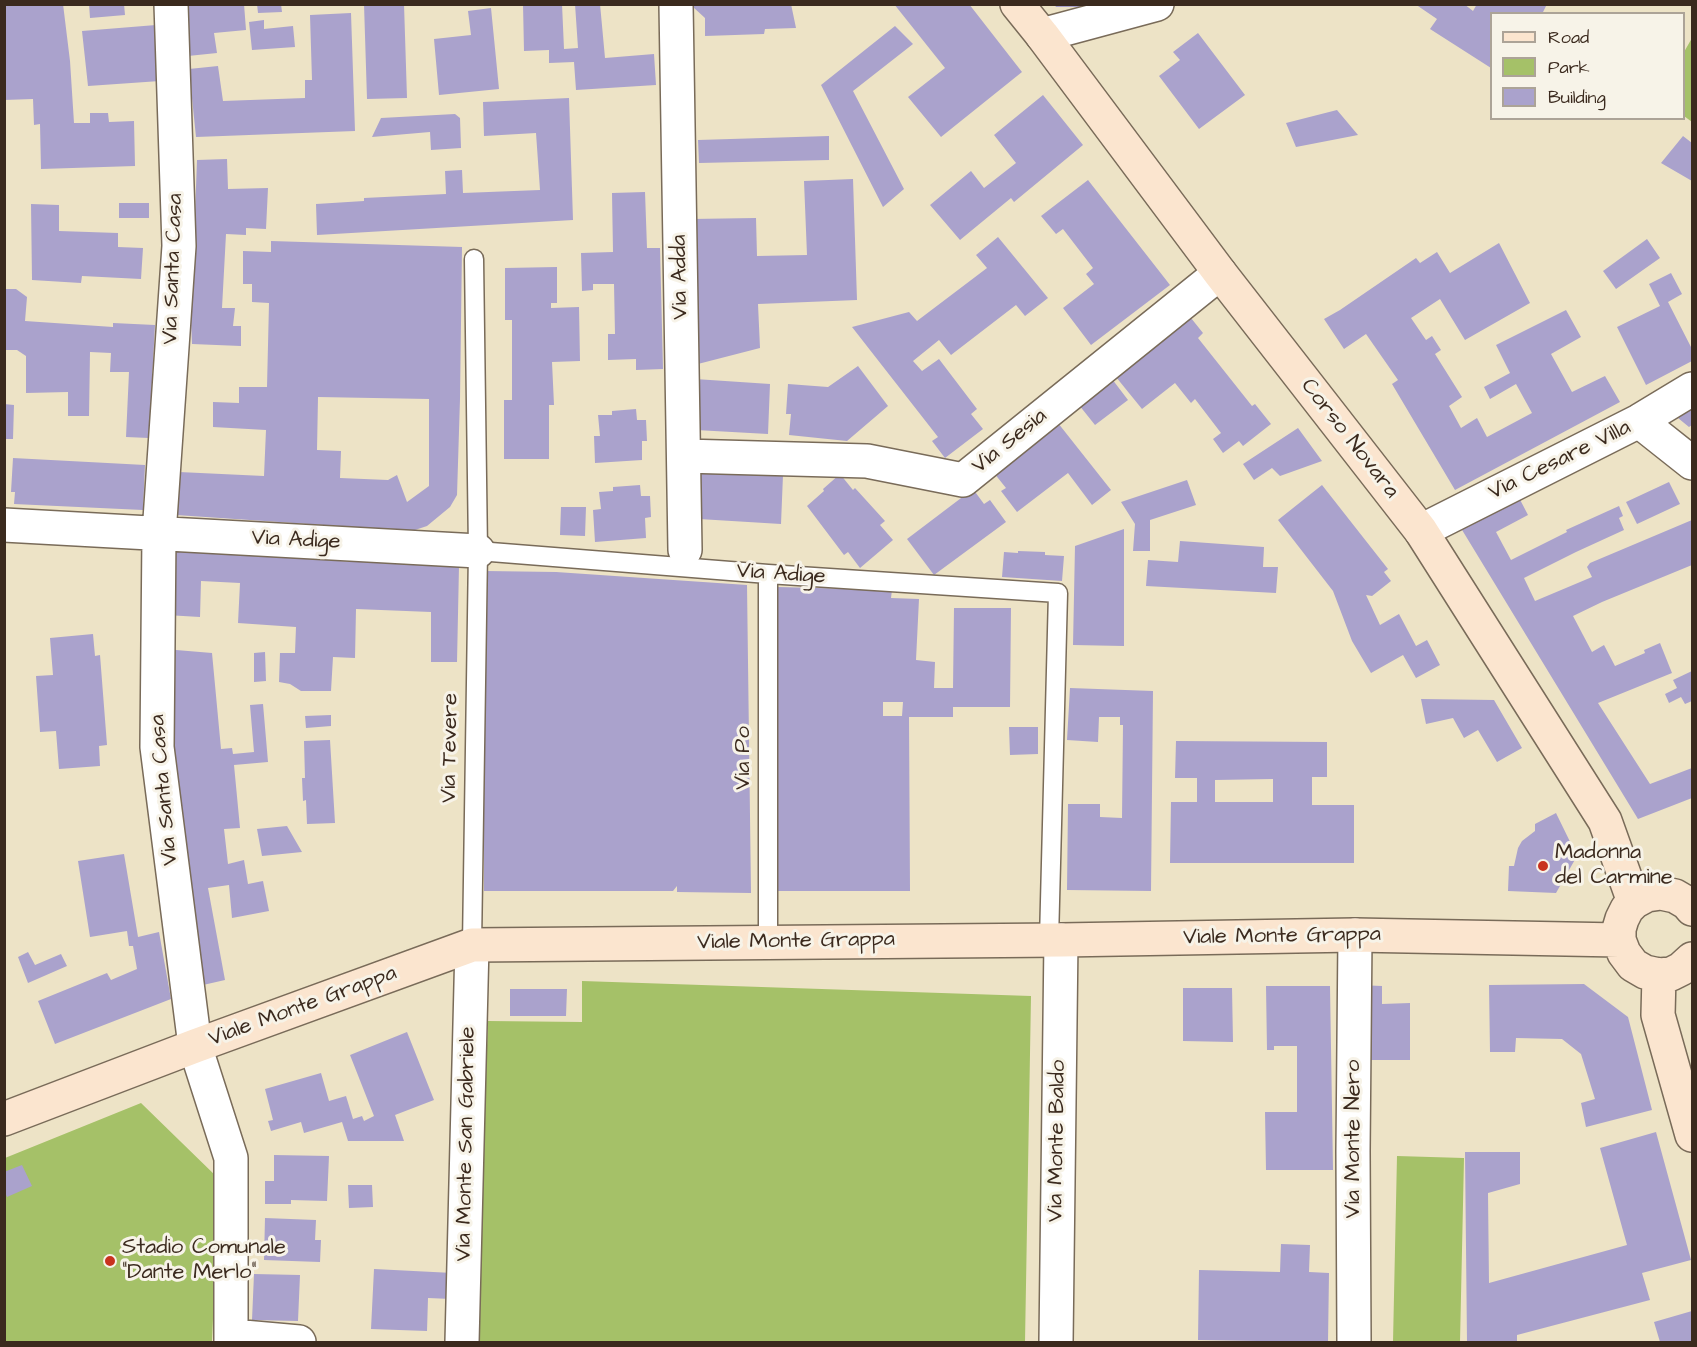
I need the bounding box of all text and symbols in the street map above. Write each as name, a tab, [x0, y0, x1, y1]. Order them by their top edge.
legend	[1490, 12, 1685, 120]
text: Road	[1548, 25, 1589, 50]
text: Park	[1548, 55, 1590, 80]
text: Building	[1548, 85, 1606, 110]
street label: Via Santa Casa	[158, 193, 190, 345]
street label: Via Adda	[667, 234, 695, 320]
street label: Corso Novara	[1294, 374, 1404, 504]
street label: Via Sesia	[967, 404, 1053, 480]
street label: Via Cesare Villa	[1485, 415, 1635, 507]
street label: Via Adige	[251, 525, 341, 557]
street label: Via Adige	[736, 559, 826, 591]
street label: Via Tevere	[437, 693, 465, 803]
street label: Via Santa Casa	[145, 713, 185, 867]
street label: Via Po	[731, 726, 757, 790]
place label: Madonna del Carmine	[1555, 840, 1673, 891]
marker: Madonna del Carmine	[1536, 859, 1550, 873]
street label: Viale Monte Grappa	[1183, 922, 1381, 952]
street label: Viale Monte Grappa	[697, 927, 895, 957]
street label: Viale Monte Grappa	[205, 961, 401, 1053]
street label: Via Monte San Gabriele	[452, 1026, 482, 1262]
street label: Via Monte Baldo	[1043, 1060, 1073, 1222]
street label: Via Monte Nero	[1341, 1060, 1367, 1218]
place label: Stadio Comunale "Dante Merlo"	[122, 1235, 286, 1286]
marker: Stadio Comunale "Dante Merlo"	[103, 1254, 117, 1268]

